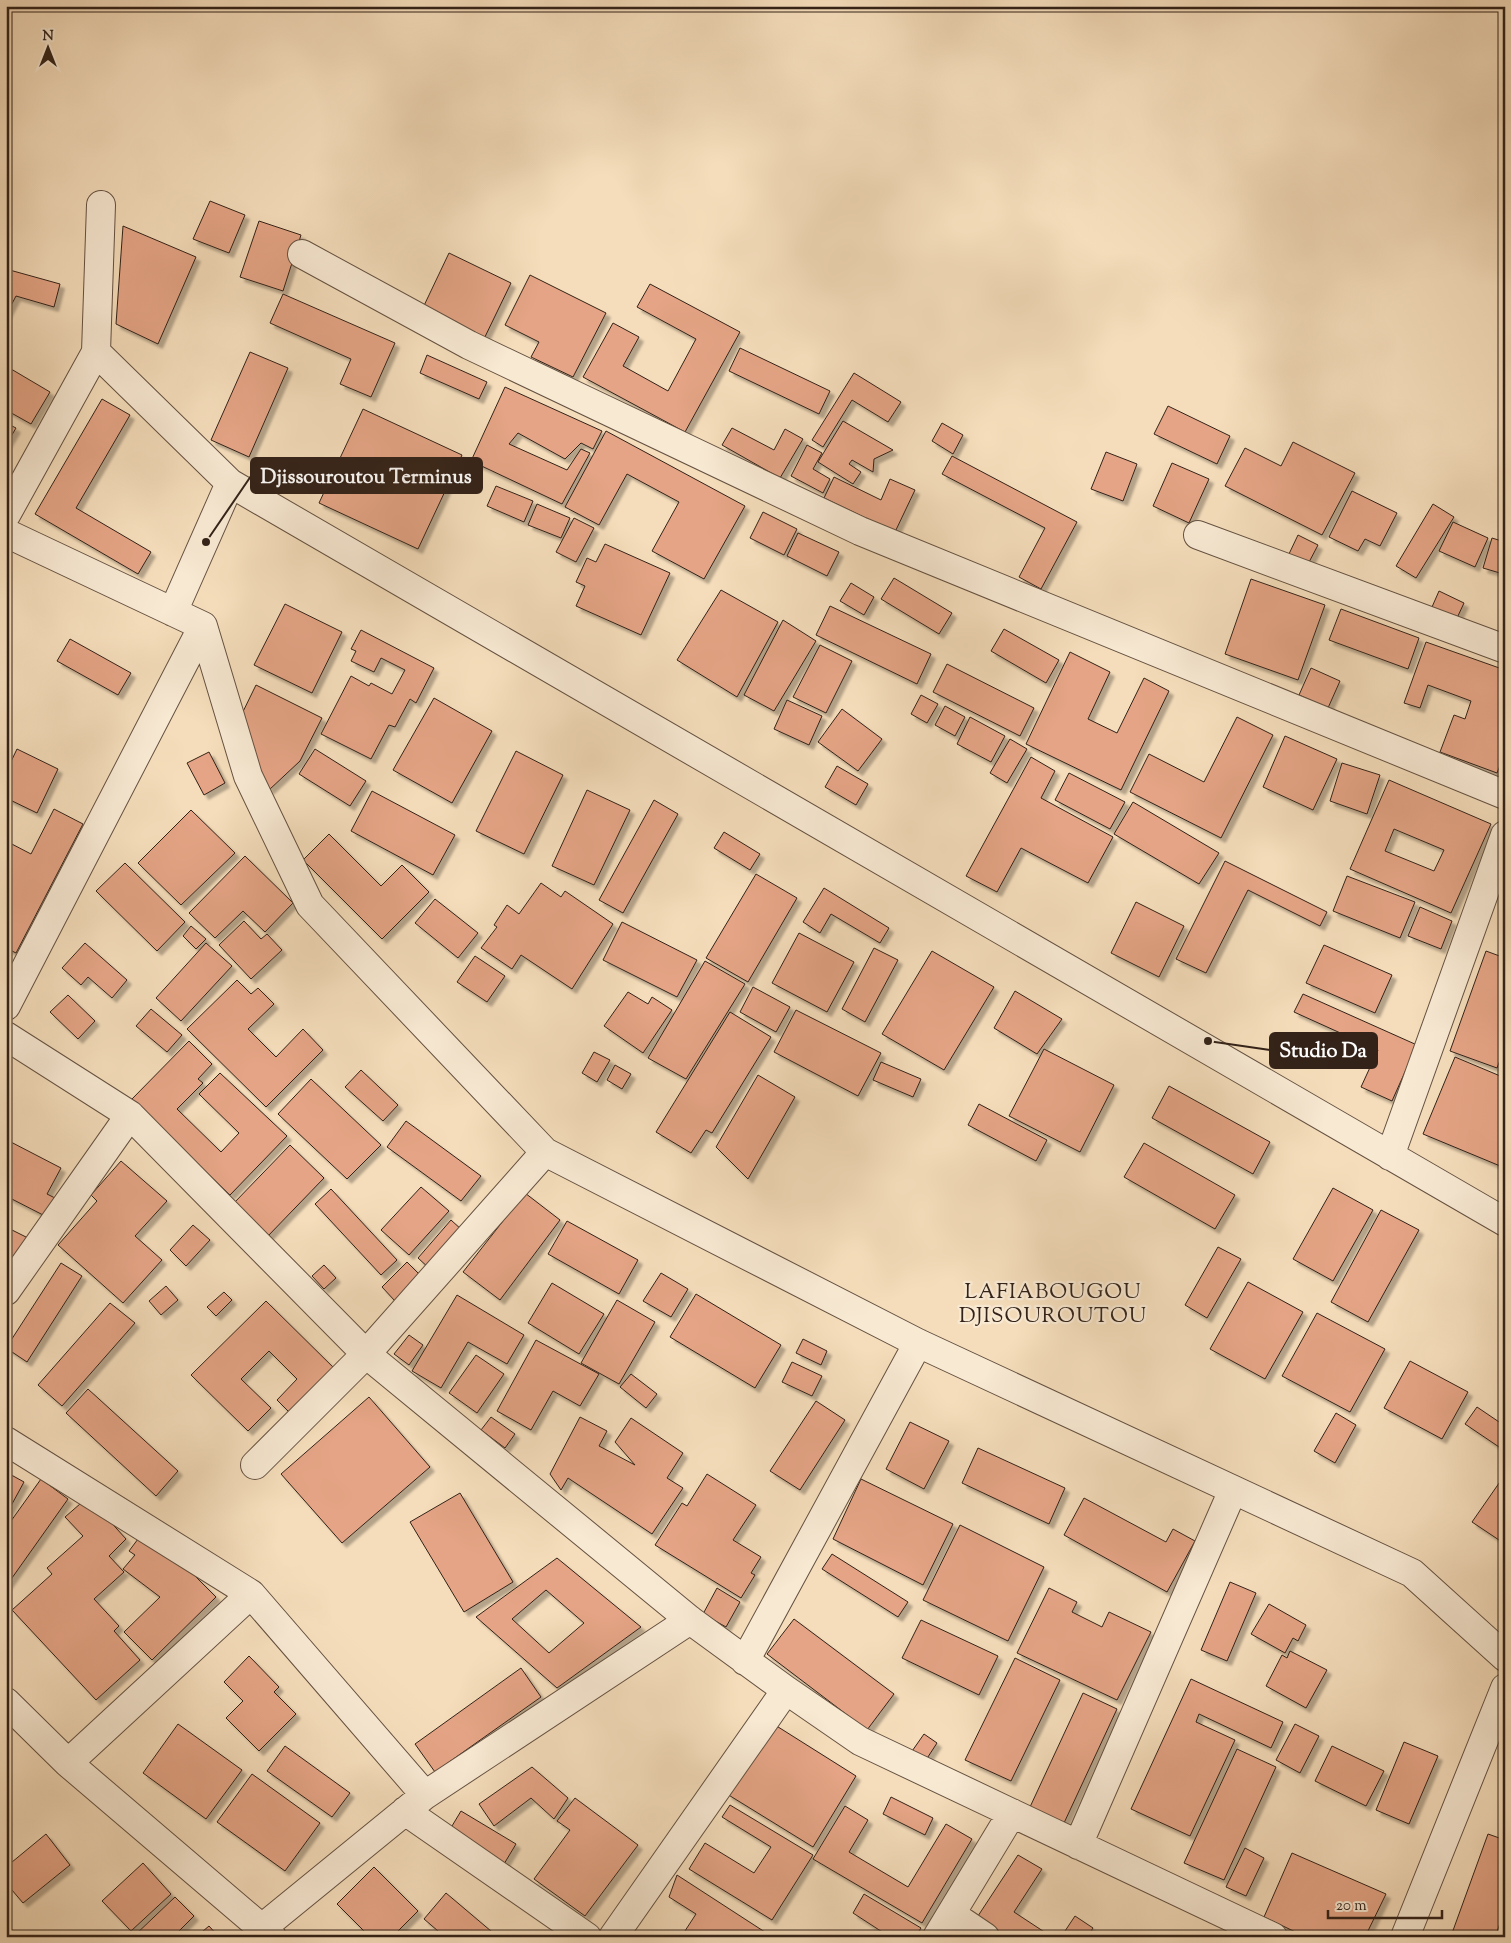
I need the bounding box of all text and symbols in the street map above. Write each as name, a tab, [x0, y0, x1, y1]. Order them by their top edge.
north arrow	[22, 22, 72, 72]
text: N	[42, 27, 54, 47]
callout: Djissouroutou Terminus	[251, 458, 482, 493]
text: Djissouroutou Terminus	[260, 464, 472, 493]
callout: Studio Da	[1270, 1033, 1377, 1068]
text: Studio Da	[1279, 1038, 1367, 1067]
district label: LAFIABOUGOU DJISOUROUTOU	[959, 1278, 1147, 1332]
scale bar	[1328, 1888, 1442, 1920]
text: 20 m	[1336, 1896, 1367, 1917]

